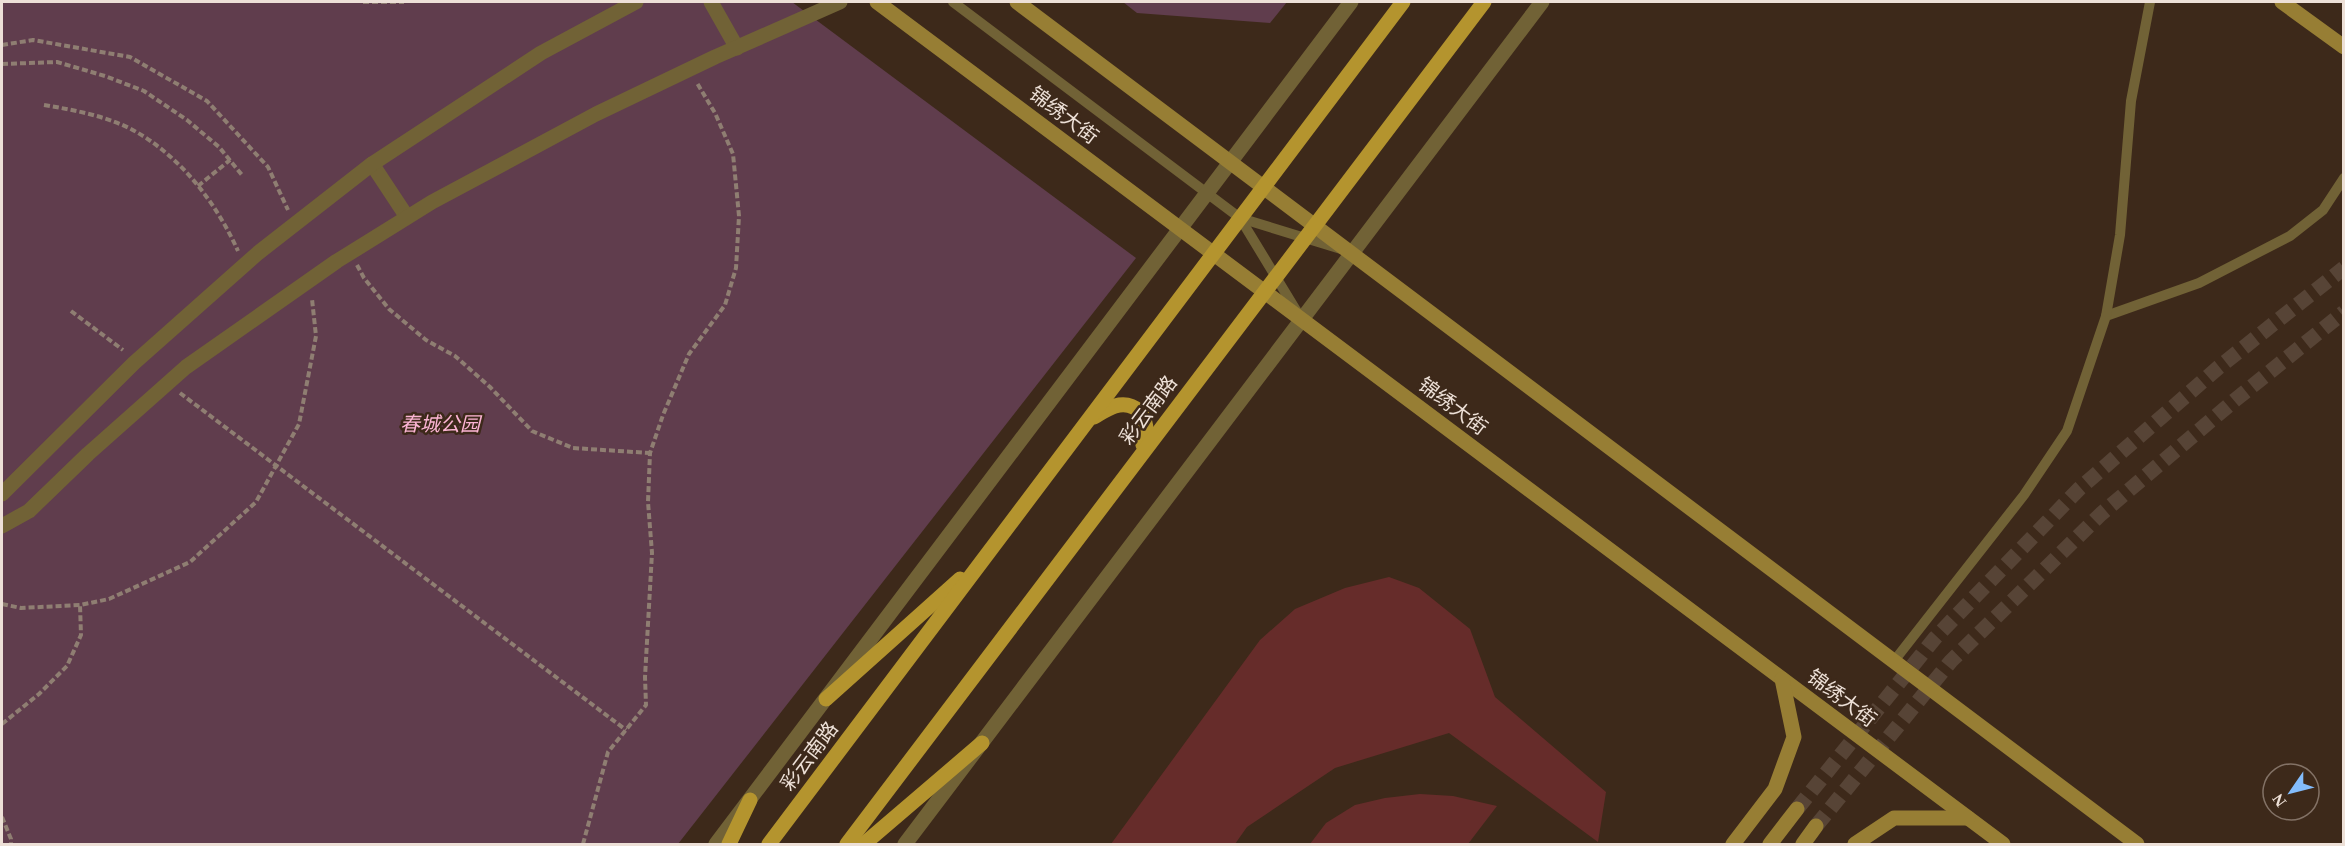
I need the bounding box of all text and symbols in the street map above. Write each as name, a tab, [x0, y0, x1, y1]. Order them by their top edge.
street label: 锦绣大街	[1025, 82, 1103, 148]
street label: 彩云南路	[1115, 371, 1181, 449]
street label: 锦绣大街	[1414, 373, 1492, 439]
park label: 春城公园	[400, 413, 483, 435]
street label: 锦绣大街	[1803, 665, 1881, 731]
street label: 彩云南路	[776, 717, 842, 795]
north arrow	[2261, 762, 2321, 822]
text: N	[2269, 790, 2289, 810]

